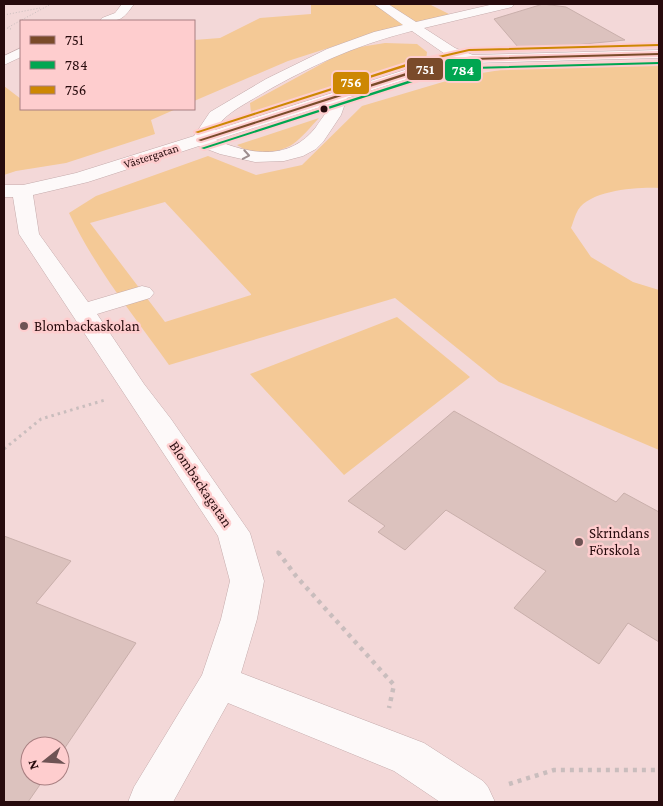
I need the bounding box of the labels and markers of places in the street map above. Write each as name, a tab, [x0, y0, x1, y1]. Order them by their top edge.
unlabelled marker	[319, 104, 329, 114]
place label: Blombackaskolan	[34, 318, 140, 334]
marker: Blombackaskolan	[18, 320, 30, 332]
place label: Skrindans Förskola	[589, 525, 649, 558]
marker: Skrindans Förskola	[573, 536, 585, 548]

